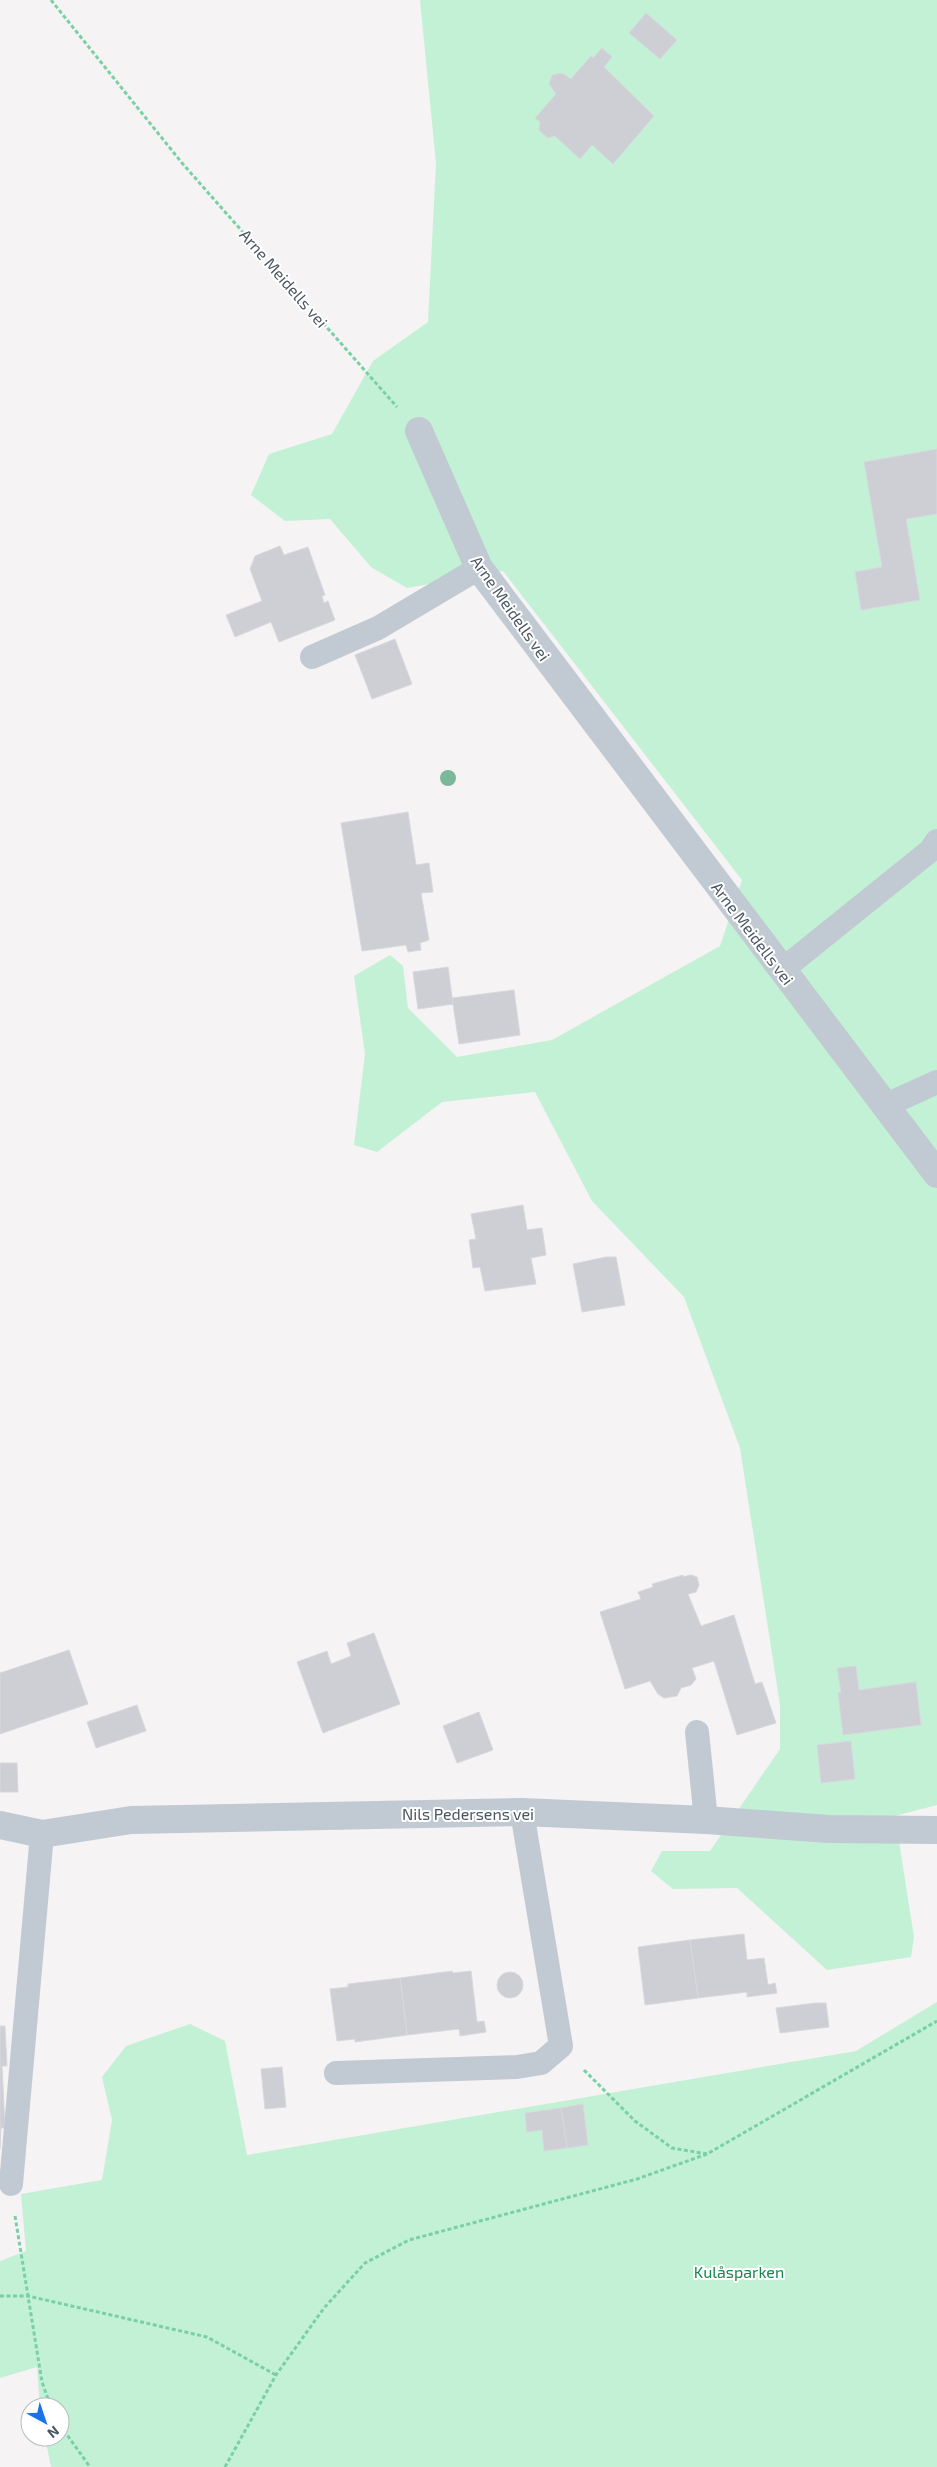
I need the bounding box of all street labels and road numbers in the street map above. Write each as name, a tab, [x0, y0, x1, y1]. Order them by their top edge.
street label: Arne Meidells vei	[236, 225, 332, 331]
street label: Arne Meidells vei	[468, 552, 554, 664]
street label: Arne Meidells vei	[708, 878, 798, 988]
street label: Nils Pedersens vei	[402, 1804, 534, 1823]

